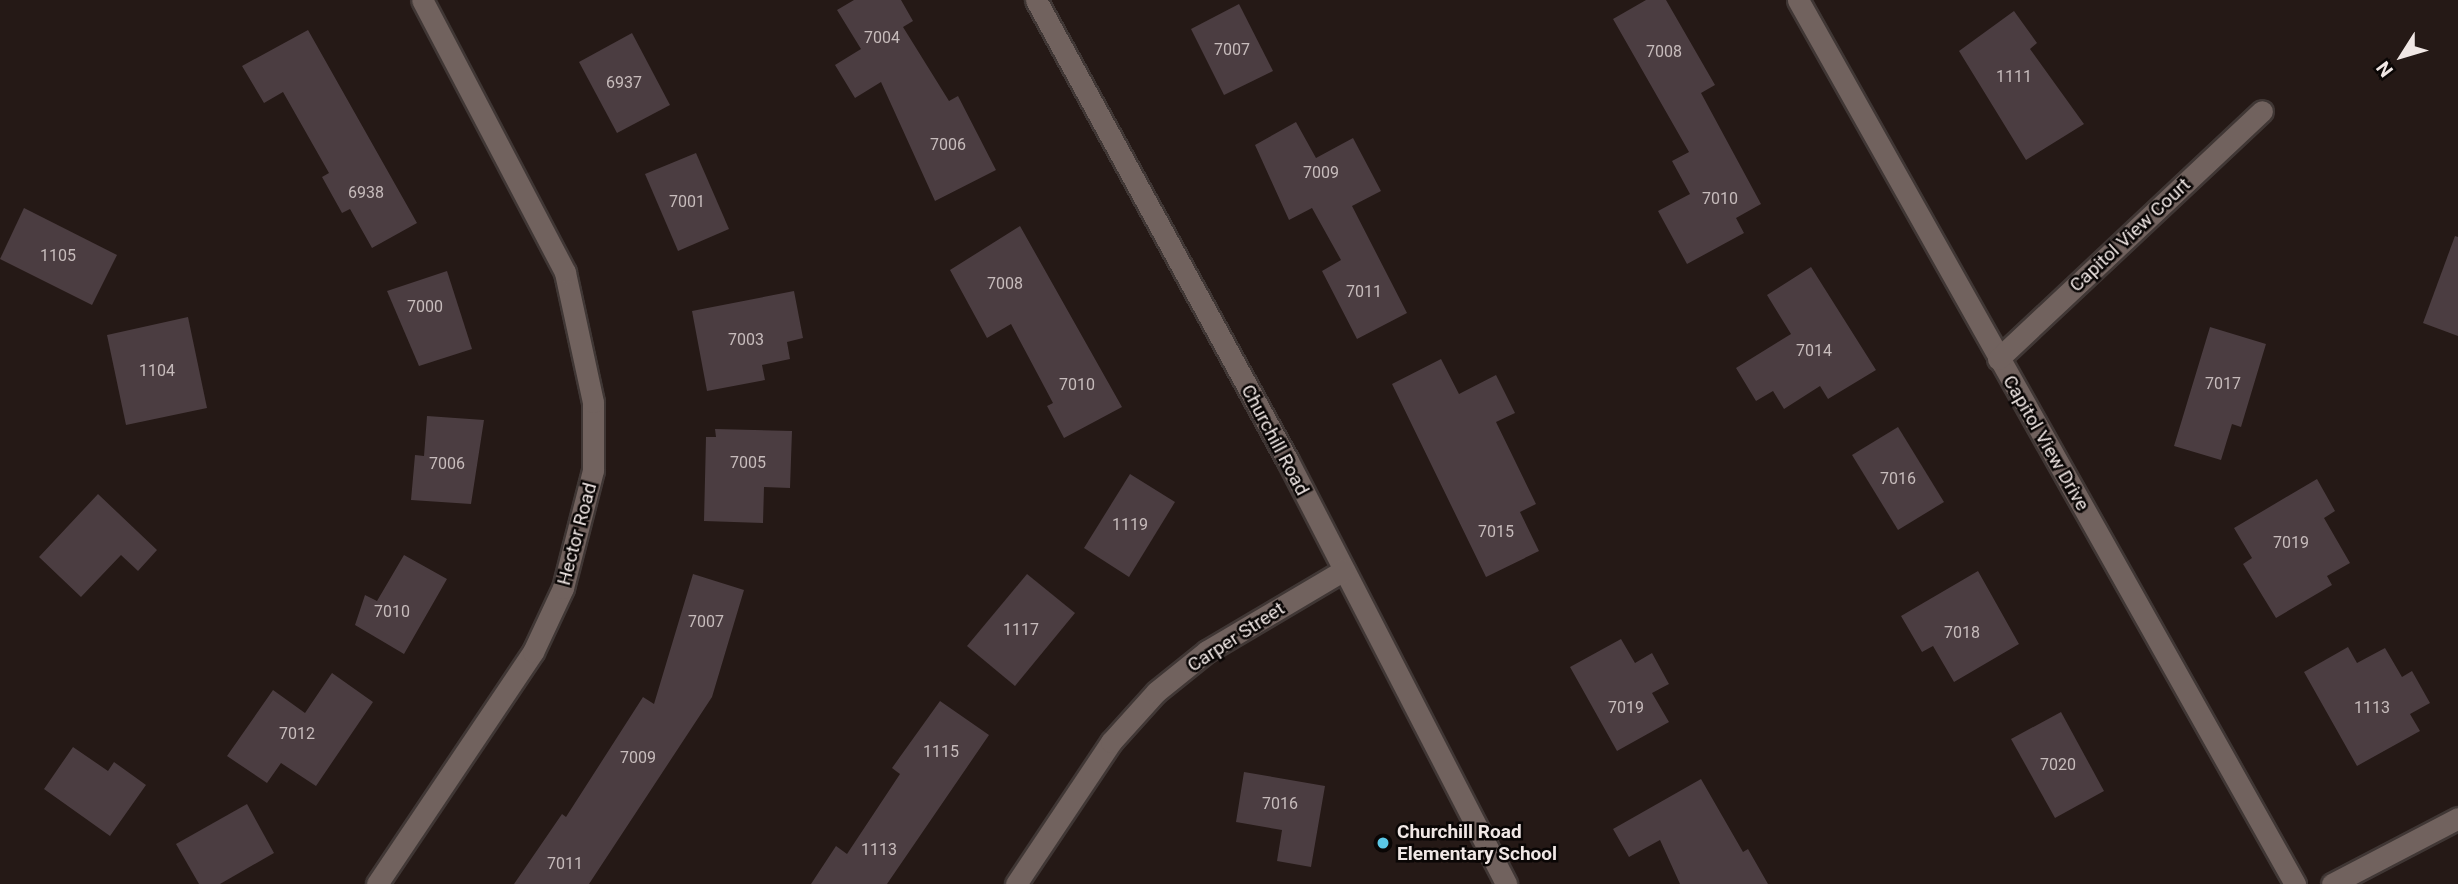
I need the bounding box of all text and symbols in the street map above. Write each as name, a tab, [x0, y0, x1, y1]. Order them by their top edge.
north arrow	[2367, 21, 2437, 91]
house number: 7004	[864, 28, 900, 48]
house number: 7007	[1214, 40, 1250, 60]
house number: 7008	[1646, 42, 1682, 62]
text: N	[2372, 57, 2398, 81]
house number: 1111	[1996, 67, 2032, 87]
house number: 6937	[606, 73, 642, 93]
house number: 7006	[930, 135, 966, 155]
house number: 7009	[1303, 163, 1339, 183]
street label: Capitol View Court	[2065, 173, 2195, 297]
house number: 6938	[348, 183, 384, 203]
house number: 7010	[1702, 189, 1738, 209]
house number: 7001	[669, 192, 705, 212]
house number: 1105	[40, 246, 76, 266]
house number: 7008	[987, 274, 1023, 294]
house number: 7011	[1346, 282, 1382, 302]
house number: 7000	[407, 297, 443, 317]
house number: 7003	[728, 330, 764, 350]
house number: 7014	[1796, 341, 1832, 361]
house number: 1104	[139, 361, 175, 381]
street label: Capitol View Drive	[1998, 371, 2094, 515]
house number: 7017	[2205, 374, 2241, 394]
house number: 7010	[1059, 375, 1095, 395]
street label: Churchill Road	[1236, 381, 1314, 499]
house number: 7005	[730, 453, 766, 473]
house number: 7006	[429, 454, 465, 474]
house number: 7016	[1880, 469, 1916, 489]
street label: Hector Road	[552, 480, 602, 588]
house number: 1119	[1112, 515, 1148, 535]
house number: 7015	[1478, 522, 1514, 542]
house number: 7019	[2273, 533, 2309, 553]
street label: Carper Street	[1183, 597, 1289, 677]
house number: 7010	[374, 602, 410, 622]
house number: 7007	[688, 612, 724, 632]
house number: 1117	[1003, 620, 1039, 640]
house number: 7018	[1944, 623, 1980, 643]
house number: 7019	[1608, 698, 1644, 718]
house number: 1113	[2354, 698, 2390, 718]
house number: 7012	[279, 724, 315, 744]
house number: 1115	[923, 742, 959, 762]
house number: 7009	[620, 748, 656, 768]
house number: 7020	[2040, 755, 2076, 775]
house number: 7016	[1262, 794, 1298, 814]
place label: Churchill Road Elementary School	[1397, 821, 1557, 865]
marker: Churchill Road Elementary School	[1375, 835, 1391, 851]
house number: 1113	[861, 840, 897, 860]
house number: 7011	[547, 854, 583, 874]

